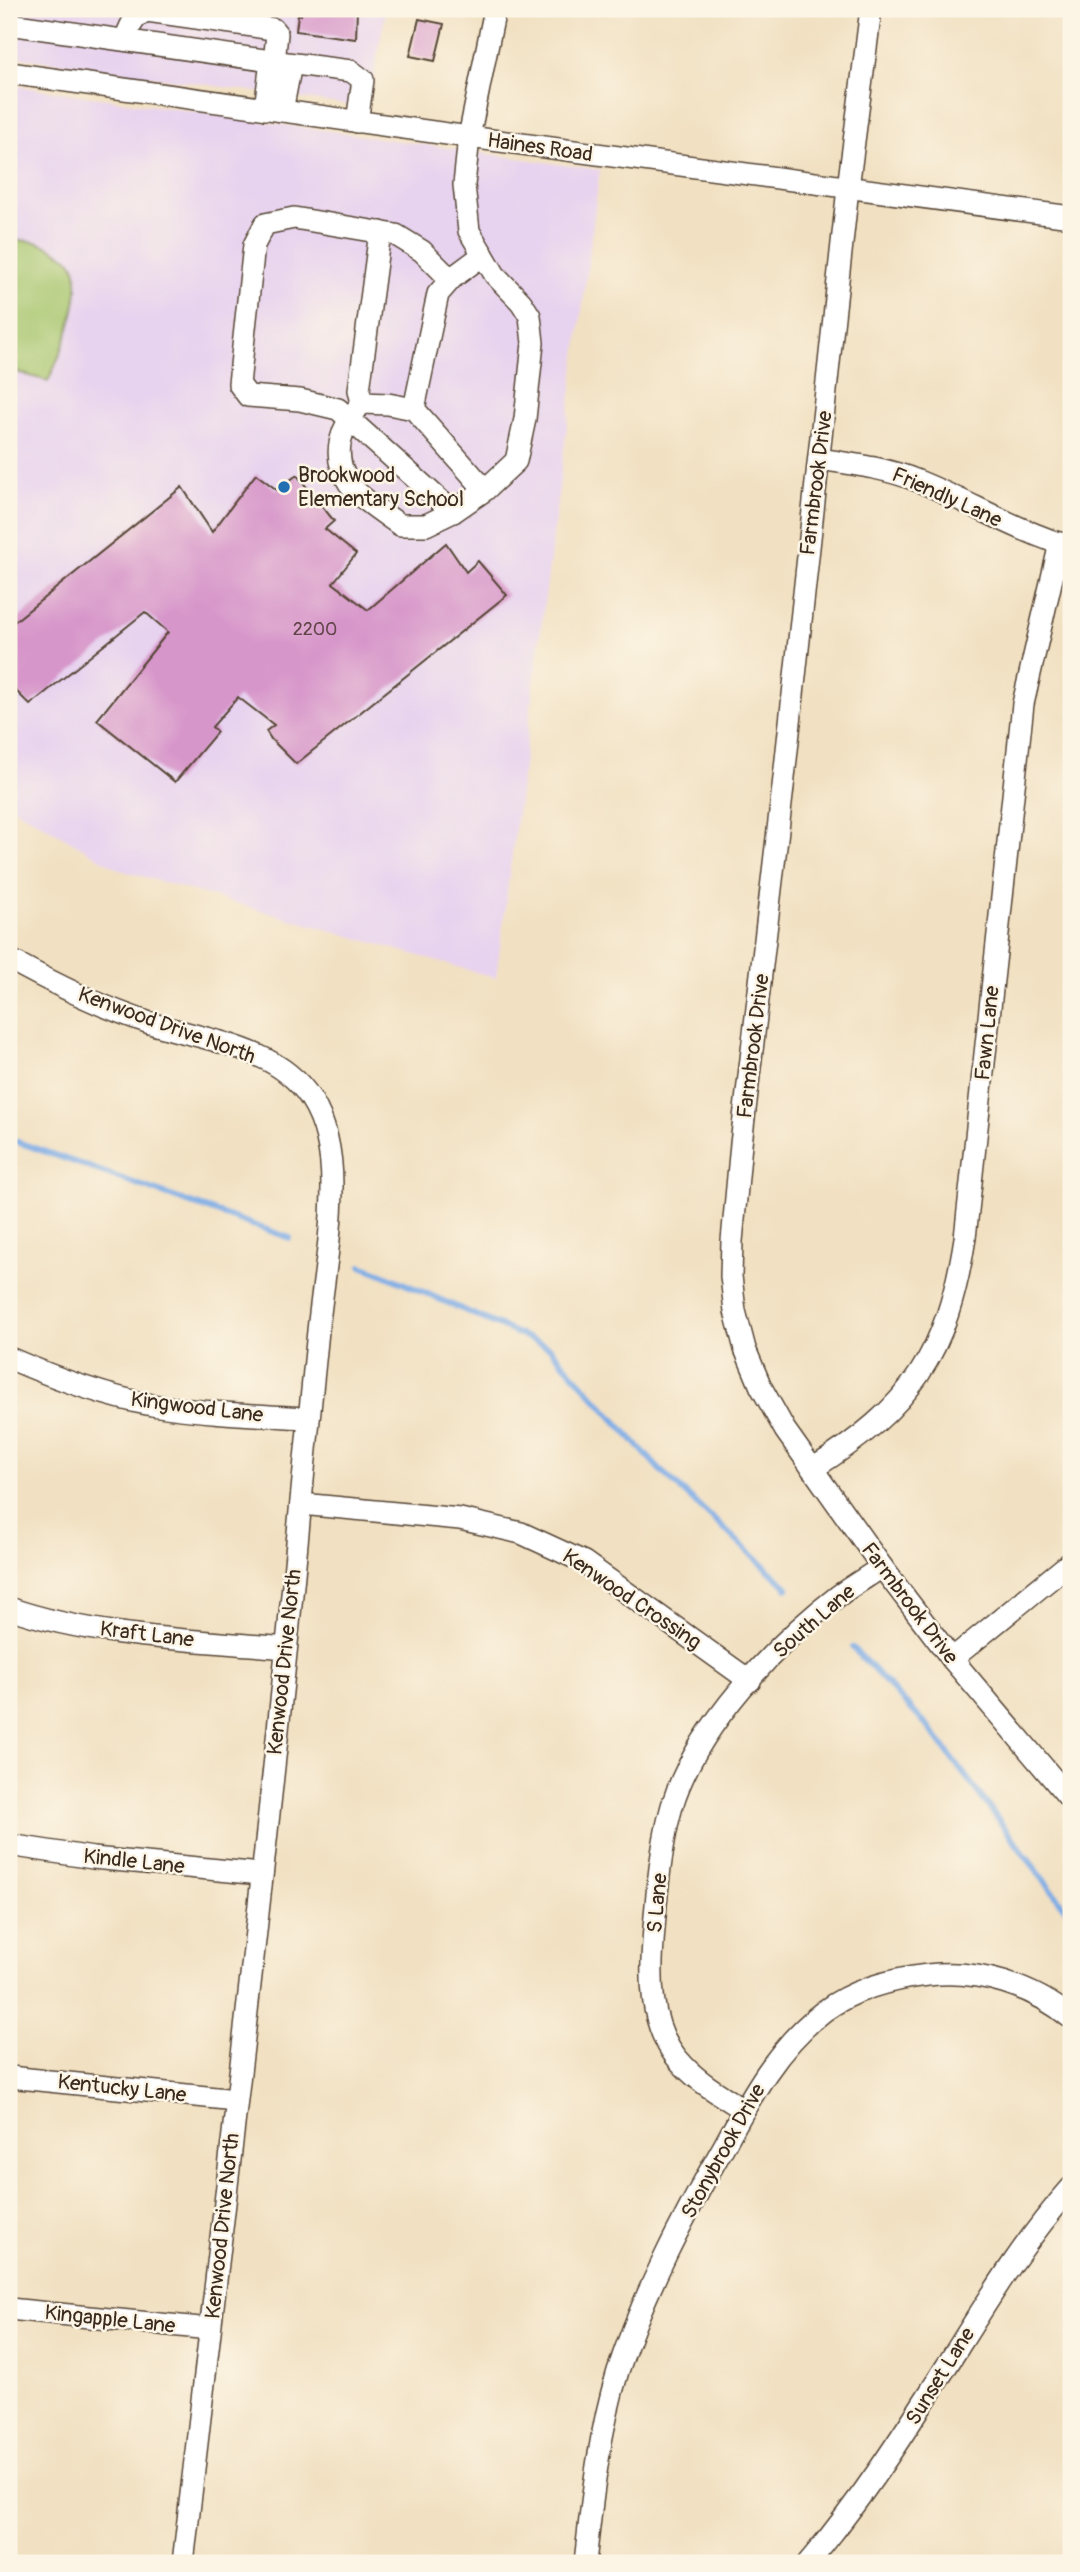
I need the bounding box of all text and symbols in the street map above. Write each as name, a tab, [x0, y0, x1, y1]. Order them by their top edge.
street label: Haines Road	[485, 127, 594, 168]
street label: Farmbrook Drive	[794, 409, 839, 557]
street label: Friendly Lane	[888, 461, 1007, 534]
place label: Brookwood Elementary School	[298, 462, 464, 513]
marker: Brookwood Elementary School	[276, 479, 292, 495]
house number: 2200	[293, 618, 337, 641]
street label: Farmbrook Drive	[731, 972, 776, 1120]
street label: Kenwood Drive North	[74, 981, 259, 1070]
street label: Fawn Lane	[969, 984, 1006, 1082]
street label: Kingwood Lane	[129, 1386, 265, 1429]
street label: Farmbrook Drive	[855, 1537, 965, 1670]
street label: Kenwood Crossing	[557, 1543, 706, 1656]
street label: Kenwood Drive North	[261, 1568, 308, 1756]
street label: South Lane	[768, 1578, 861, 1664]
street label: Kraft Lane	[98, 1615, 196, 1654]
street label: Kindle Lane	[82, 1843, 186, 1880]
street label: S Lane	[641, 1871, 674, 1934]
street label: Kentucky Lane	[56, 2068, 188, 2109]
street label: Stonybrook Drive	[675, 2078, 772, 2224]
street label: Kenwood Drive North	[199, 2132, 246, 2320]
street label: Kingapple Lane	[43, 2299, 177, 2340]
street label: Sunset Lane	[900, 2322, 981, 2430]

